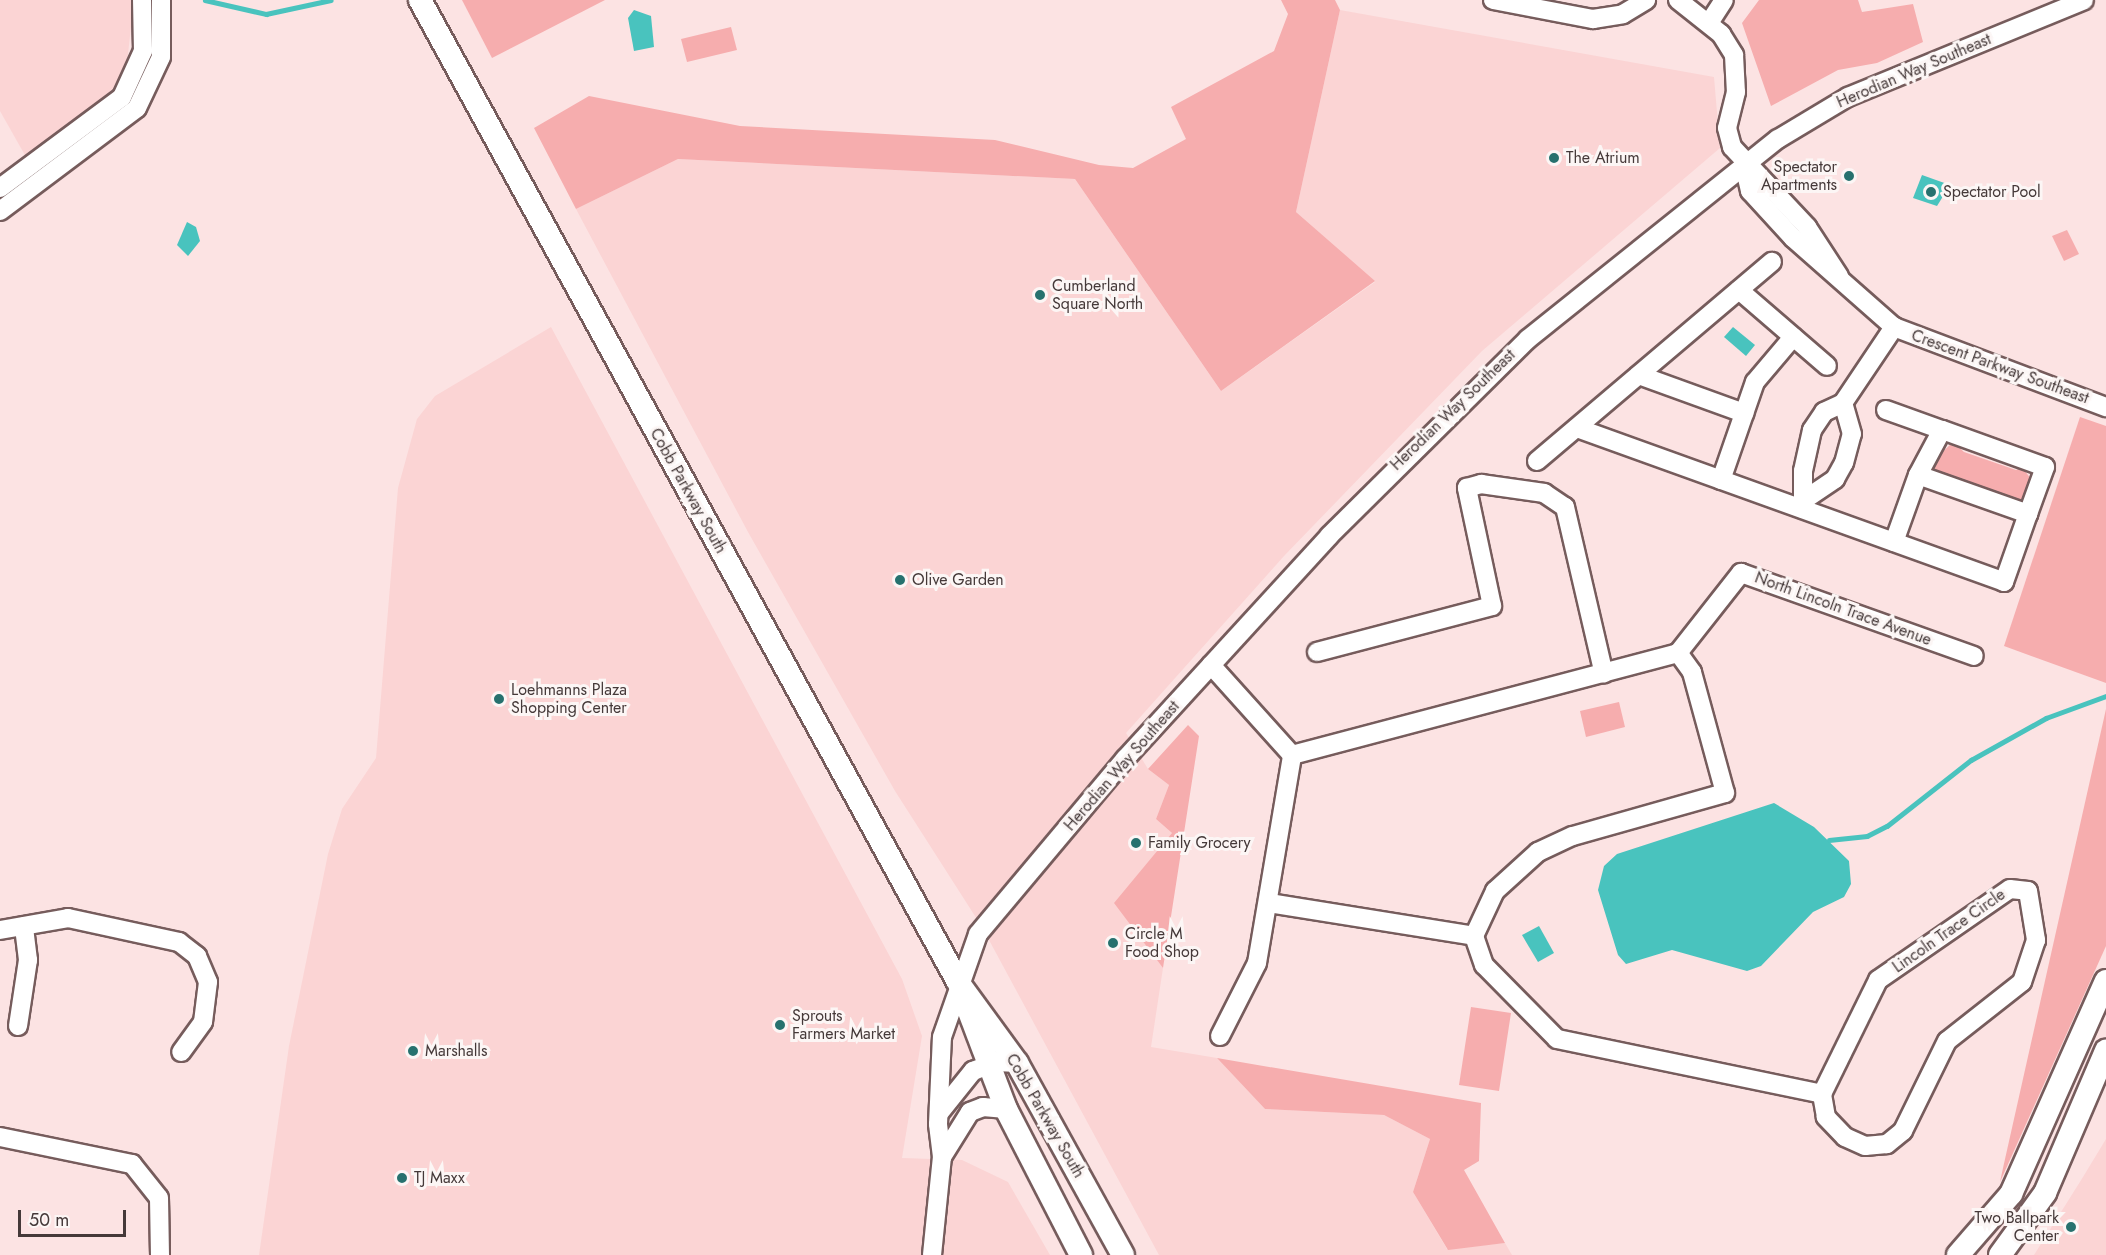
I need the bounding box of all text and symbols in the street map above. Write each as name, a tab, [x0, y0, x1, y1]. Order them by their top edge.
street label: Herodian Way Southeast	[1834, 30, 1994, 112]
place label: The Atrium	[1566, 148, 1640, 168]
marker: The Atrium	[1547, 151, 1561, 165]
place label: Spectator Apartments	[1761, 157, 1837, 195]
marker: Spectator Apartments	[1842, 169, 1856, 183]
place label: Spectator Pool	[1943, 182, 2041, 202]
marker: Spectator Pool	[1924, 185, 1938, 199]
place label: Cumberland Square North	[1052, 276, 1143, 314]
marker: Cumberland Square North	[1033, 288, 1047, 302]
street label: Crescent Parkway Southeast	[1909, 326, 2091, 408]
street label: Herodian Way Southeast	[1387, 345, 1519, 475]
street label: Cobb Parkway South	[646, 425, 730, 557]
street label: North Lincoln Trace Avenue	[1752, 568, 1934, 650]
place label: Olive Garden	[912, 570, 1004, 590]
marker: Olive Garden	[893, 573, 907, 587]
place label: Loehmanns Plaza Shopping Center	[511, 680, 627, 718]
marker: Loehmanns Plaza Shopping Center	[492, 692, 506, 706]
street label: Herodian Way Southeast	[1060, 697, 1184, 835]
place label: Family Grocery	[1148, 833, 1251, 853]
marker: Family Grocery	[1129, 836, 1143, 850]
street label: Lincoln Trace Circle	[1889, 885, 2009, 977]
place label: Circle M Food Shop	[1125, 924, 1199, 962]
marker: Circle M Food Shop	[1106, 936, 1120, 950]
place label: Sprouts Farmers Market	[792, 1006, 895, 1044]
marker: Sprouts Farmers Market	[773, 1018, 787, 1032]
place label: Marshalls	[425, 1041, 487, 1061]
marker: Marshalls	[406, 1044, 420, 1058]
street label: Cobb Parkway South	[1002, 1051, 1088, 1181]
place label: TJ Maxx	[414, 1168, 465, 1188]
marker: TJ Maxx	[395, 1171, 409, 1185]
scale bar	[21, 1198, 129, 1236]
text: 50 m	[29, 1207, 69, 1233]
place label: Two Ballpark Center	[1975, 1208, 2059, 1246]
marker: Two Ballpark Center	[2064, 1220, 2078, 1234]

